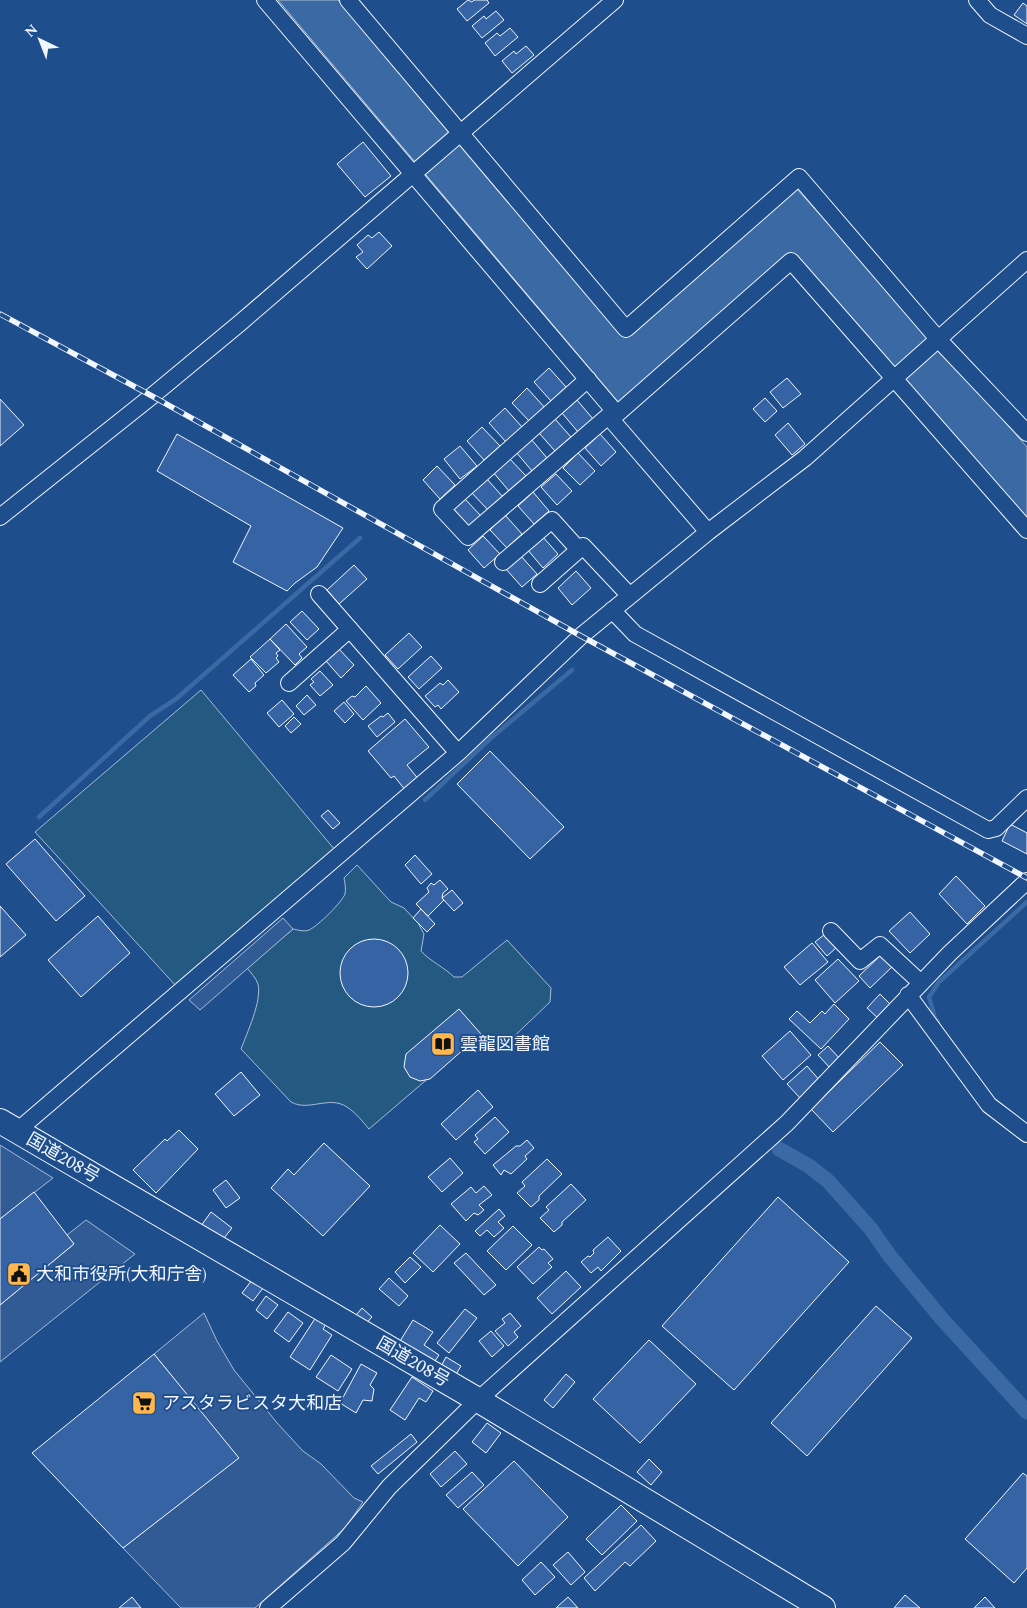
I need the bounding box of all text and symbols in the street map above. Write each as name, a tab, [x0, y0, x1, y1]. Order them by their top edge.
north arrow	[15, 15, 65, 65]
text: N	[20, 19, 43, 42]
library icon: 雲龍図書館	[430, 1031, 456, 1057]
place label: 雲龍図書館	[460, 1031, 550, 1058]
street label: 国道208号	[21, 1126, 105, 1190]
public building icon: 大和市役所(大和庁舎)	[6, 1261, 32, 1287]
place label: 大和市役所(大和庁舎)	[36, 1261, 207, 1288]
street label: 国道208号	[371, 1330, 455, 1394]
supermarket icon: アスタラビスタ大和店	[131, 1390, 157, 1416]
place label: アスタラビスタ大和店	[162, 1390, 342, 1417]

